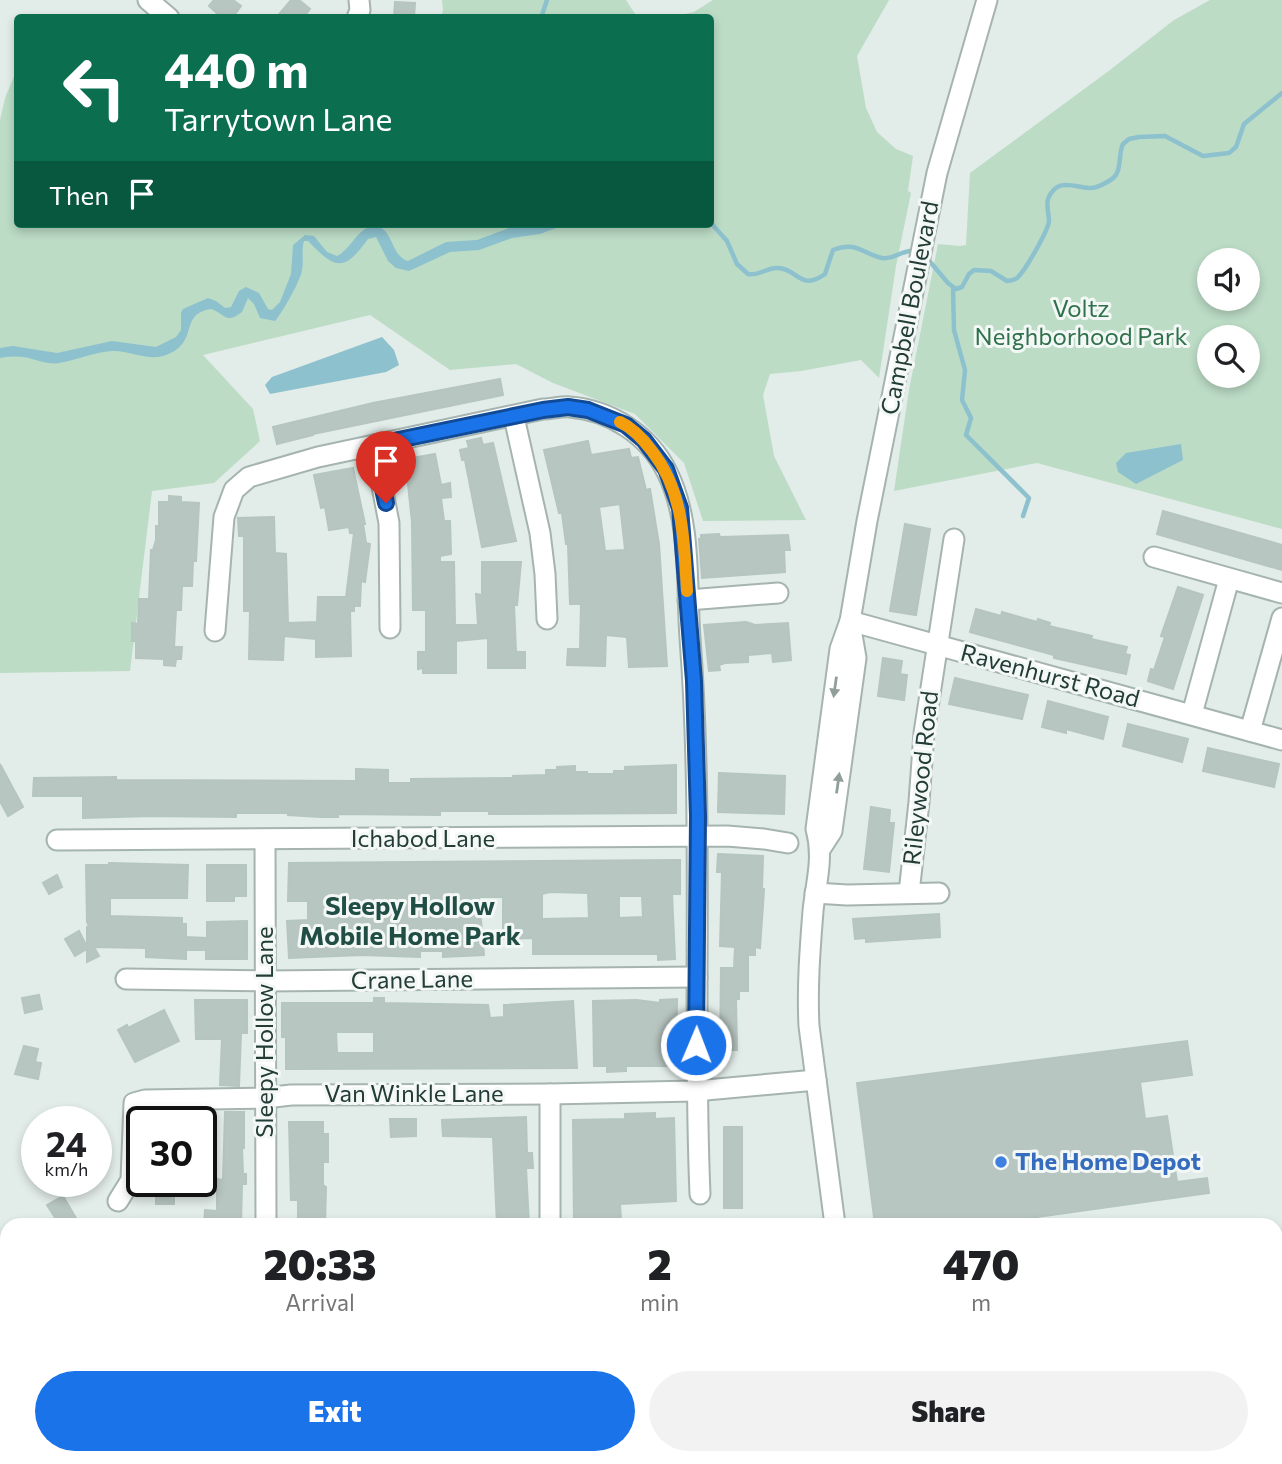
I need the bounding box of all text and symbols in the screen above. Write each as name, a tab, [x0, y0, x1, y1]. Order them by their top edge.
text: 440 m	[164, 38, 309, 98]
icon: left	[49, 42, 140, 133]
text: Tarrytown Lane	[164, 98, 392, 138]
icon: arrive	[123, 175, 161, 213]
text: Then	[49, 179, 109, 210]
street label: Campbell Boulevard	[874, 198, 943, 417]
map controls	[1197, 248, 1260, 388]
button: sound	[1197, 248, 1260, 311]
park label: Voltz Neighborhood Park	[975, 293, 1187, 350]
button: search	[1197, 325, 1260, 388]
pin	[356, 431, 416, 503]
icon: arrive	[367, 442, 405, 480]
street label: Ravenhurst Road	[958, 637, 1143, 712]
one-way arrow	[829, 676, 840, 698]
street label: Rileywood Road	[896, 689, 943, 866]
one-way arrow	[833, 772, 844, 794]
street label: Ichabod Lane	[351, 823, 495, 852]
district label: Sleepy Hollow Mobile Home Park	[299, 889, 521, 950]
street label: Sleepy Hollow Lane	[249, 926, 278, 1138]
street label: Crane Lane	[351, 963, 473, 994]
position arrow	[659, 1008, 733, 1082]
street label: Van Winkle Lane	[324, 1078, 504, 1107]
speed limit sign: 30	[126, 1106, 217, 1197]
text: 24	[46, 1121, 87, 1164]
place label: The Home Depot	[1015, 1146, 1201, 1175]
marker: The Home Depot	[993, 1154, 1009, 1170]
text: km/h	[45, 1158, 88, 1180]
text: 20:33	[264, 1237, 377, 1289]
text: 2	[648, 1237, 672, 1289]
text: 470	[943, 1237, 1019, 1289]
text: Arrival	[285, 1288, 355, 1316]
text: min	[640, 1288, 679, 1316]
text: m	[971, 1288, 991, 1316]
button: Exit	[35, 1371, 635, 1451]
button: Share	[649, 1371, 1248, 1451]

